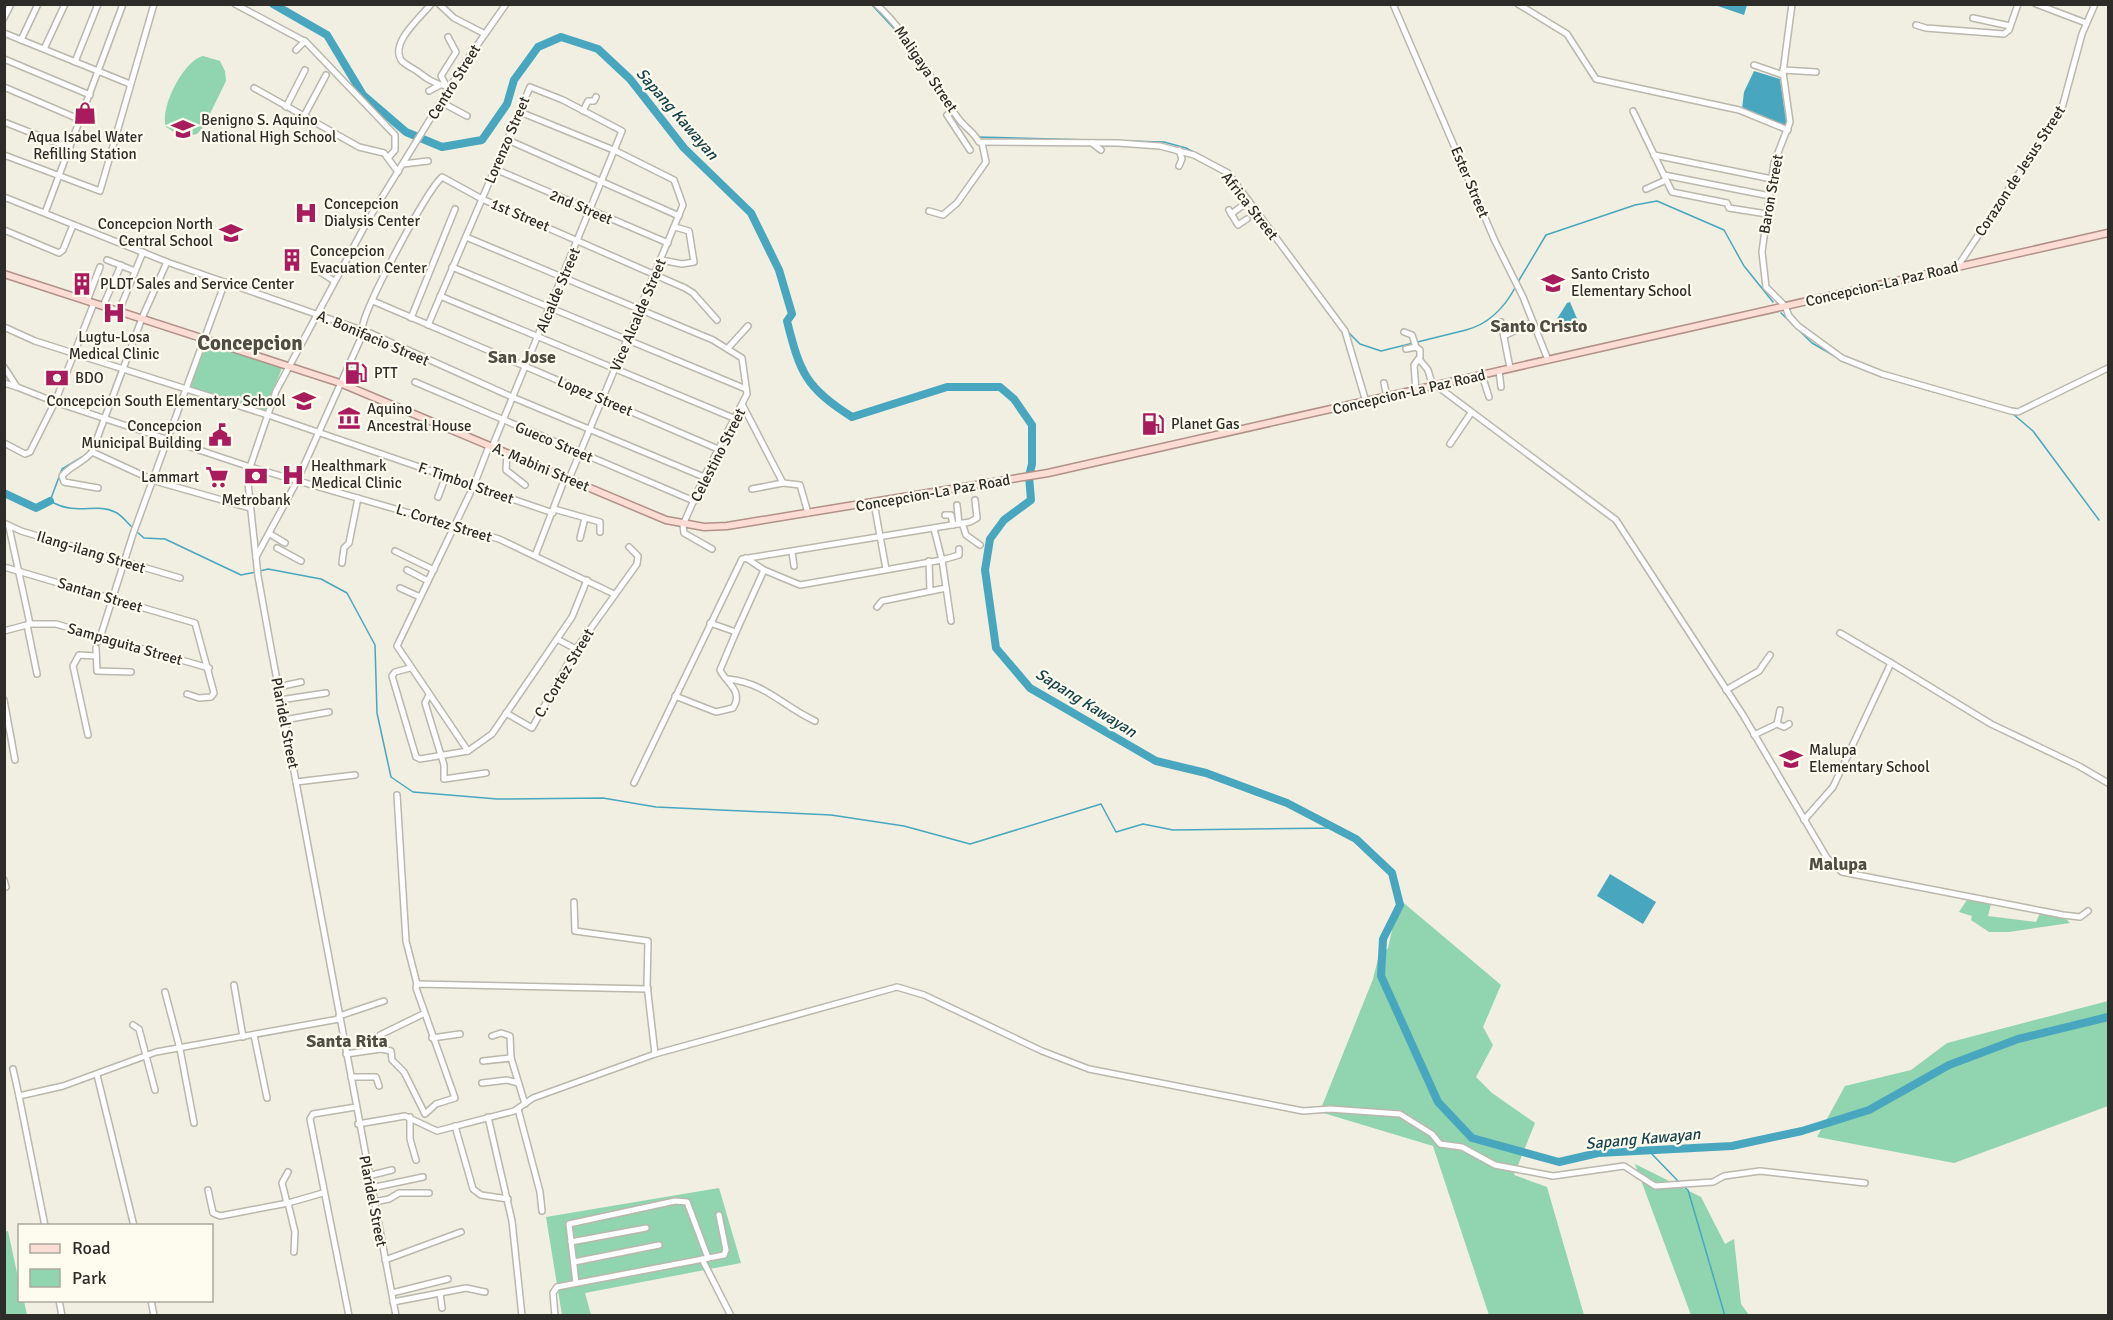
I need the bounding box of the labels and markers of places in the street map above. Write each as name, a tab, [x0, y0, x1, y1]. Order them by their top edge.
shop icon: Aqua Isabel Water Refilling Station	[72, 100, 98, 126]
place label: Benigno S. Aquino National High School	[201, 111, 337, 146]
school or university icon: Benigno S. Aquino National High School	[170, 116, 196, 142]
place label: Aqua Isabel Water Refilling Station	[27, 128, 143, 163]
place label: Concepcion Dialysis Center	[324, 195, 420, 230]
hospital icon: Concepcion Dialysis Center	[293, 200, 319, 226]
place label: Concepcion North Central School	[98, 215, 213, 250]
school or university icon: Concepcion North Central School	[218, 220, 244, 246]
place label: Concepcion Evacuation Center	[310, 242, 427, 277]
building icon: Concepcion Evacuation Center	[279, 247, 305, 273]
place label: Santo Cristo Elementary School	[1571, 265, 1692, 300]
school or university icon: Santo Cristo Elementary School	[1540, 270, 1566, 296]
building icon: PLDT Sales and Service Center	[69, 271, 95, 297]
place label: PLDT Sales and Service Center	[100, 275, 294, 293]
hospital icon: Lugtu-Losa Medical Clinic	[101, 300, 127, 326]
place label: Lugtu-Losa Medical Clinic	[69, 328, 159, 363]
fuel station icon: PTT	[343, 360, 369, 386]
place label: PTT	[374, 364, 398, 382]
bank icon: BDO	[44, 365, 70, 391]
place label: BDO	[75, 369, 104, 387]
school or university icon: Concepcion South Elementary School	[291, 388, 317, 414]
place label: Concepcion South Elementary School	[46, 392, 286, 410]
place label: Aquino Ancestral House	[367, 400, 472, 435]
museum icon: Aquino Ancestral House	[336, 405, 362, 431]
fuel station icon: Planet Gas	[1140, 411, 1166, 437]
place label: Planet Gas	[1171, 415, 1240, 433]
place label: Concepcion Municipal Building	[81, 417, 202, 452]
public building icon: Concepcion Municipal Building	[207, 422, 233, 448]
place label: Healthmark Medical Clinic	[311, 457, 402, 492]
hospital icon: Healthmark Medical Clinic	[280, 462, 306, 488]
bank icon: Metrobank	[243, 463, 269, 489]
supermarket icon: Lammart	[204, 464, 230, 490]
place label: Lammart	[141, 468, 199, 486]
place label: Metrobank	[221, 491, 291, 509]
place label: Malupa Elementary School	[1809, 741, 1930, 776]
school or university icon: Malupa Elementary School	[1778, 746, 1804, 772]

